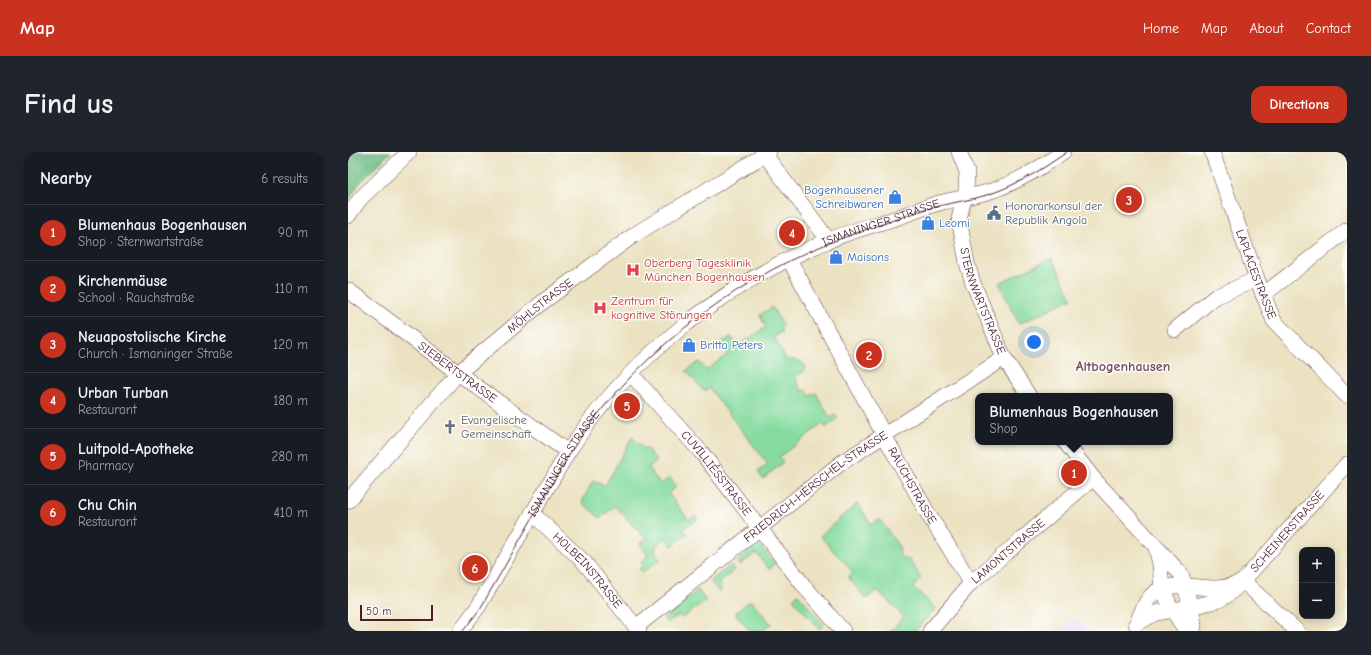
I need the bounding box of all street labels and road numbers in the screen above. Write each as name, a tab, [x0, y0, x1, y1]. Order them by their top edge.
street label: ISMANINGER STRASSE	[820, 196, 941, 249]
street label: LAPLACESTRASSE	[1233, 227, 1280, 321]
street label: STERNWARTSTRASSE	[957, 246, 1009, 356]
street label: MÖHLSTRASSE	[504, 275, 576, 336]
street label: SIEBERTSTRASSE	[416, 339, 500, 406]
street label: ISMANINGER STRASSE	[525, 407, 602, 519]
street label: CUVILLIÉSSTRASSE	[678, 428, 755, 519]
street label: FRIEDRICH-HERSCHEL-STRASSE	[741, 428, 890, 545]
street label: RAUCHSTRASSE	[885, 445, 940, 527]
street label: SCHEINERSTRASSE	[1247, 488, 1327, 575]
street label: LAMONTSTRASSE	[968, 516, 1048, 587]
street label: HOLBEINSTRASSE	[550, 529, 625, 611]

